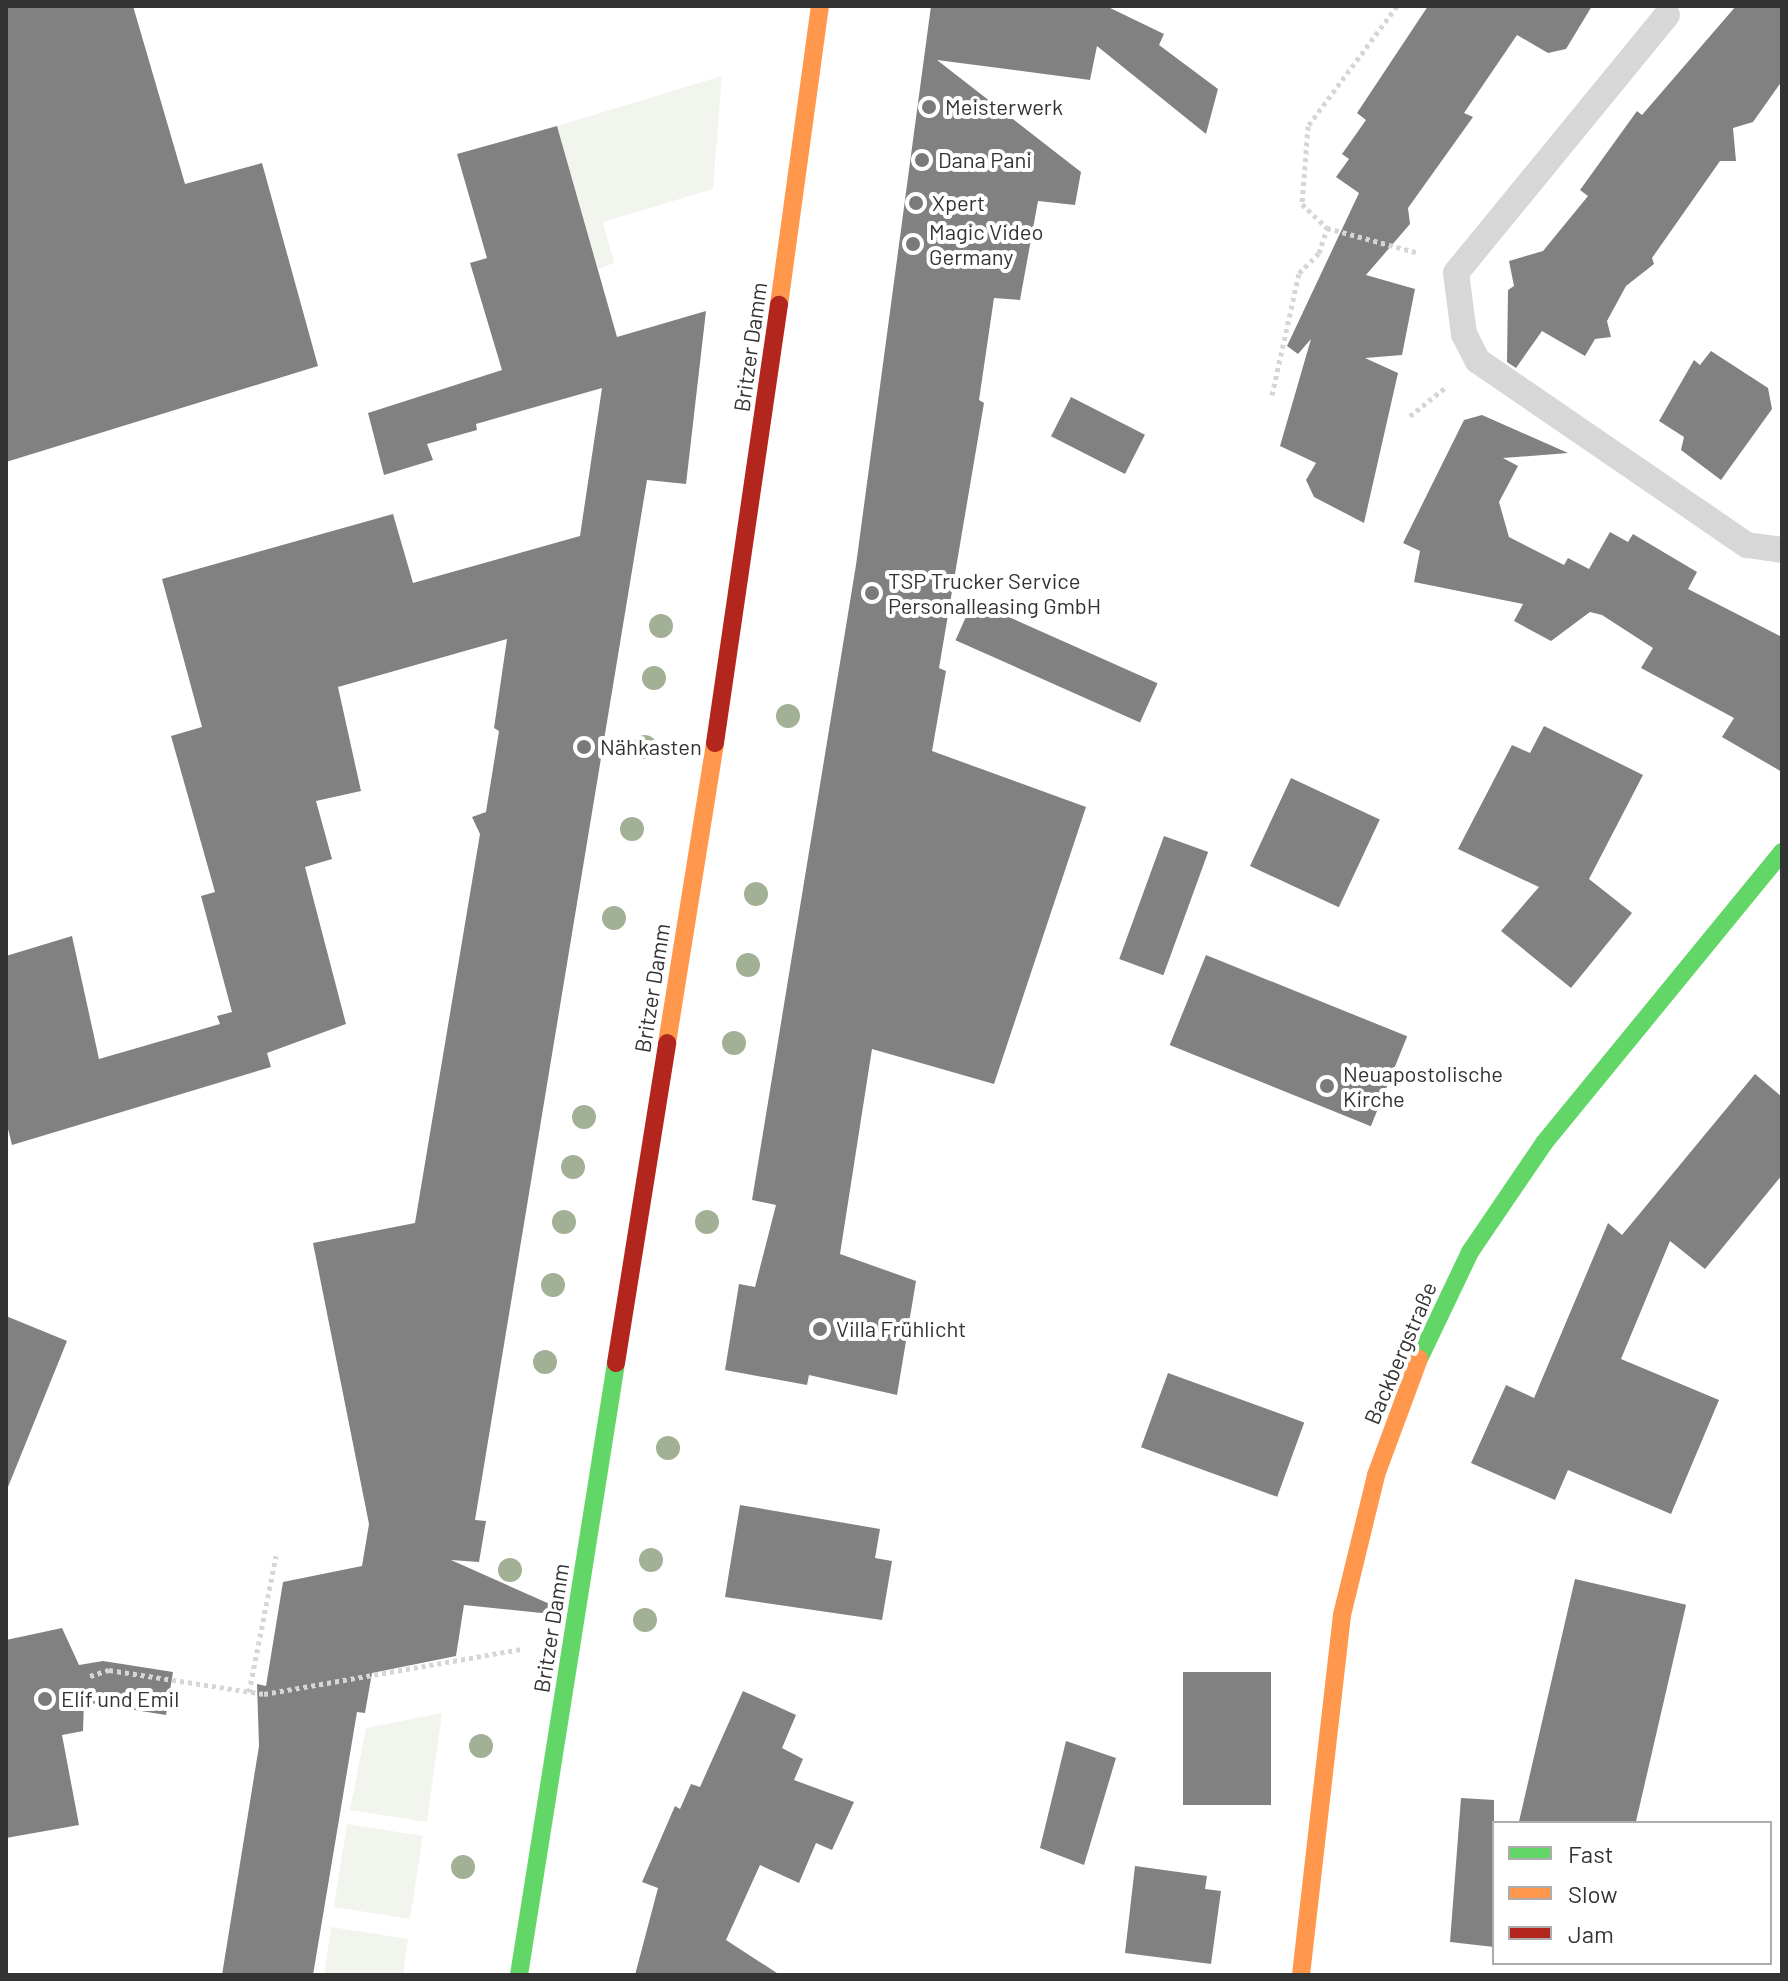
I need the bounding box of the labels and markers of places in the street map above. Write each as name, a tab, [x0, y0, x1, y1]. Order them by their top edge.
place label: Meisterwerk	[945, 94, 1063, 120]
marker: Meisterwerk	[920, 98, 938, 116]
place label: Dana Pani	[938, 147, 1032, 173]
marker: Dana Pani	[913, 151, 931, 169]
place label: Xpert	[932, 190, 985, 216]
marker: Xpert	[907, 194, 925, 212]
place label: Magic Video Germany	[929, 218, 1043, 270]
marker: Magic Video Germany	[904, 235, 922, 253]
place label: TSP Trucker Service Personalleasing GmbH	[888, 567, 1101, 618]
marker: TSP Trucker Service Personalleasing GmbH	[863, 584, 881, 602]
place label: Nähkasten	[600, 734, 702, 760]
marker: Nähkasten	[575, 738, 593, 756]
place label: Neuapostolische Kirche	[1343, 1060, 1503, 1112]
marker: Neuapostolische Kirche	[1318, 1077, 1336, 1095]
place label: Villa Frühlicht	[836, 1316, 966, 1342]
marker: Villa Frühlicht	[811, 1320, 829, 1338]
place label: Elif und Emil	[61, 1686, 179, 1712]
marker: Elif und Emil	[36, 1690, 54, 1708]

